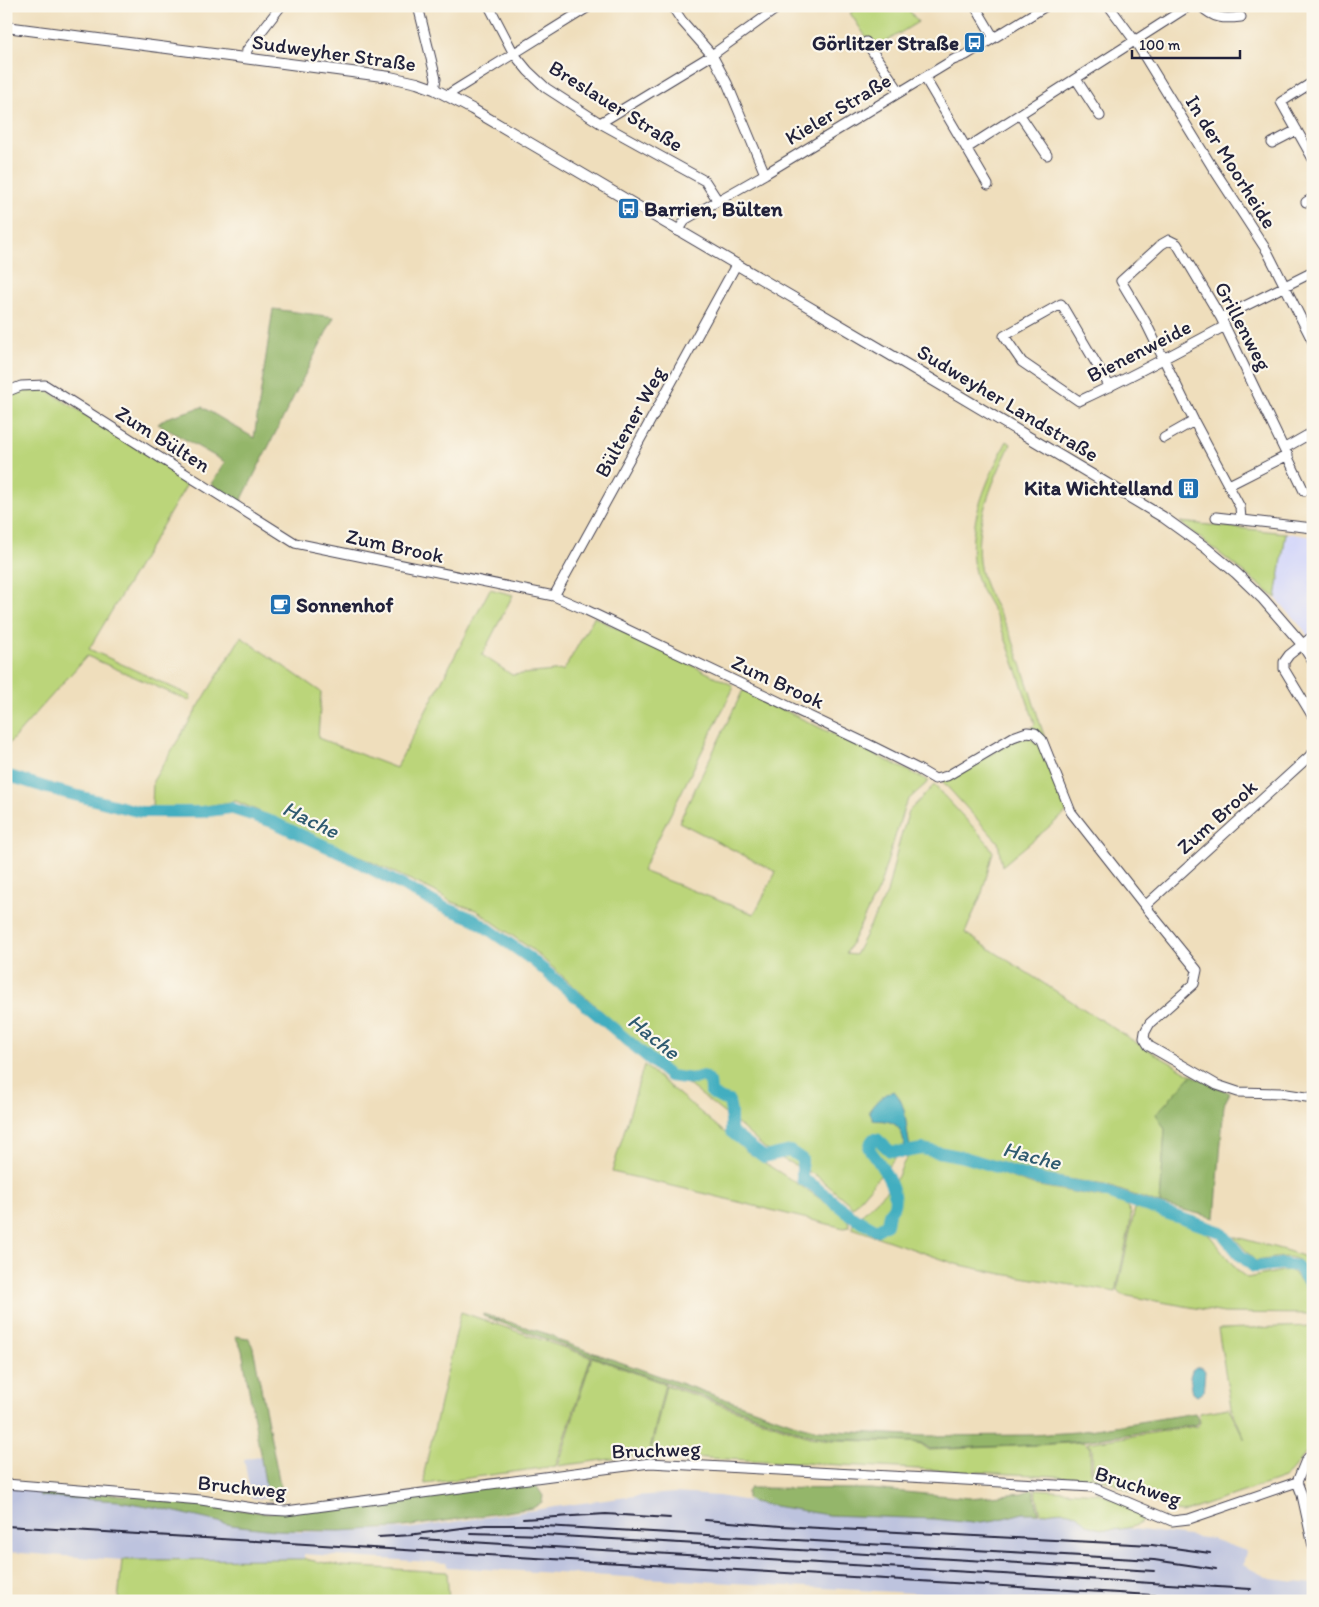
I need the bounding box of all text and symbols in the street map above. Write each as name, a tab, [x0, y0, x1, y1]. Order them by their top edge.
scale bar	[1132, 28, 1239, 60]
street label: Sudweyher Straße	[251, 29, 418, 76]
place label: Görlitzer Straße	[812, 30, 959, 55]
bus stop icon: Görlitzer Straße	[963, 31, 987, 55]
text: 100 m	[1139, 36, 1181, 54]
street label: Breslauer Straße	[545, 54, 688, 157]
street label: Kieler Straße	[780, 67, 895, 150]
street label: In der Moorheide	[1180, 90, 1282, 233]
place label: Barrien, Bülten	[644, 196, 783, 221]
bus stop icon: Barrien, Bülten	[616, 197, 640, 221]
street label: Grillenweg	[1210, 277, 1277, 375]
street label: Bienenweide	[1083, 314, 1195, 387]
street label: Sudweyher Landstraße	[913, 338, 1104, 467]
street label: Bültener Weg	[589, 362, 670, 481]
street label: Zum Bülten	[111, 400, 215, 477]
place label: Kita Wichtelland	[1024, 475, 1174, 500]
building icon: Kita Wichtelland	[1177, 476, 1201, 500]
street label: Zum Brook	[344, 523, 446, 568]
place label: Sonnenhof	[296, 592, 393, 617]
cafe icon: Sonnenhof	[268, 593, 292, 617]
street label: Zum Brook	[728, 649, 829, 714]
street label: Zum Brook	[1171, 774, 1262, 859]
water label: Hache	[278, 794, 344, 845]
water label: Hache	[622, 1007, 686, 1066]
water label: Hache	[1000, 1135, 1065, 1177]
street label: Bruchweg	[611, 1435, 701, 1464]
street label: Bruchweg	[1092, 1460, 1185, 1511]
street label: Bruchweg	[196, 1469, 288, 1504]

